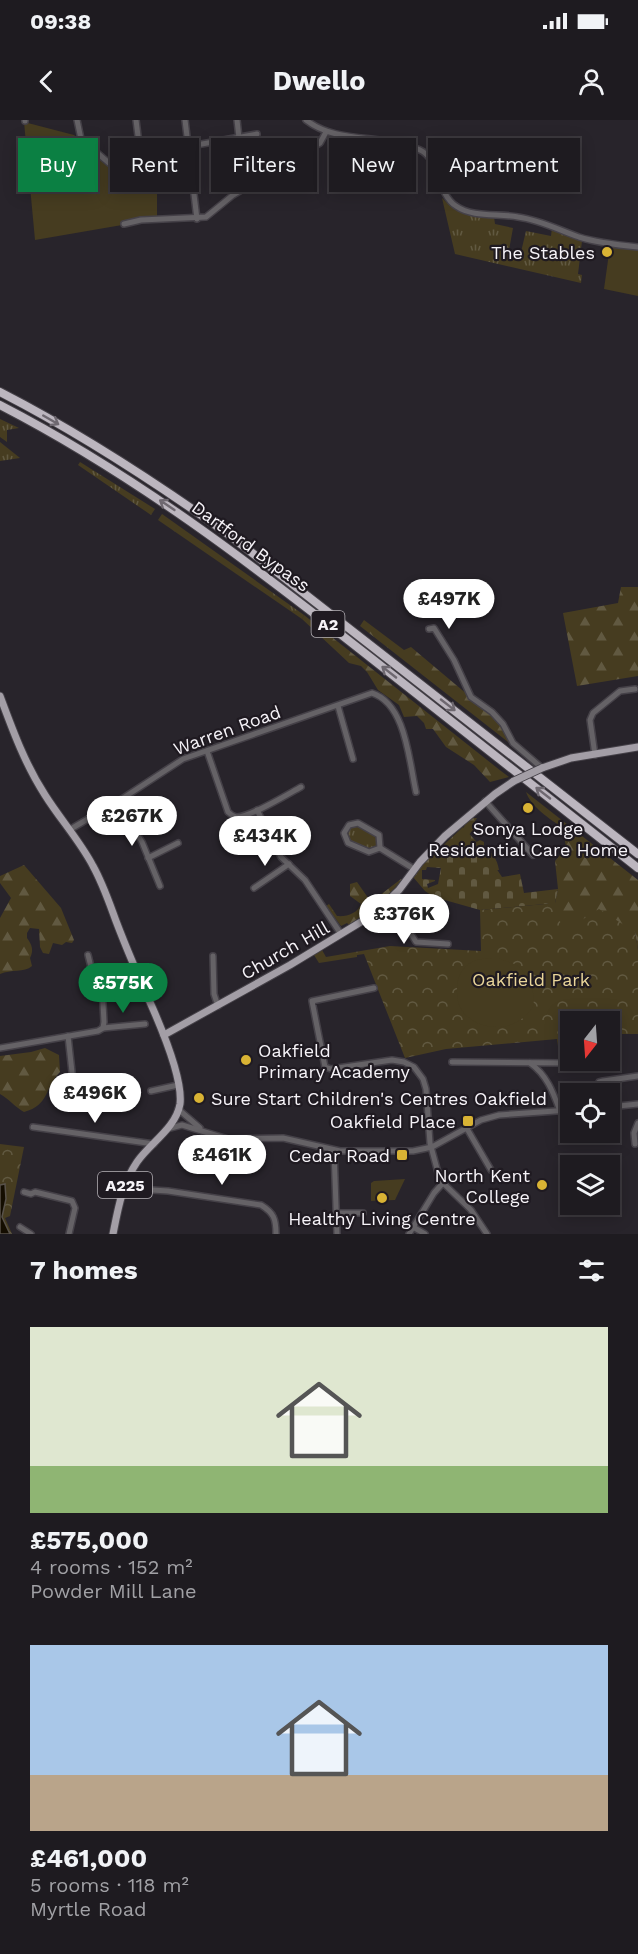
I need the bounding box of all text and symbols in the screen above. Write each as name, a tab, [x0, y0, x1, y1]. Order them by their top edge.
text: 09:38	[30, 9, 91, 34]
icon: back	[30, 65, 63, 98]
text: Dwello	[273, 65, 365, 97]
icon: person	[575, 65, 608, 98]
chip: Buy	[18, 138, 98, 192]
chip: Rent	[110, 138, 199, 192]
chip: Filters	[211, 138, 317, 192]
chip: New	[329, 138, 416, 192]
chip: Apartment	[428, 138, 580, 192]
place label: The Stables	[491, 242, 595, 263]
marker: The Stables	[600, 245, 614, 259]
one-way arrow	[42, 415, 59, 427]
street label: Dartford Bypass	[188, 496, 314, 596]
one-way arrow	[158, 498, 175, 511]
pin: £497K	[407, 579, 491, 630]
text: £497K	[417, 586, 481, 610]
road number: A2	[312, 611, 344, 637]
one-way arrow	[382, 666, 398, 679]
one-way arrow	[440, 698, 456, 711]
street label: Warren Road	[170, 701, 284, 759]
one-way arrow	[535, 786, 551, 799]
pin: £267K	[90, 796, 174, 847]
marker: Sonya Lodge Residential Care Home	[521, 801, 535, 815]
text: £267K	[101, 803, 163, 827]
pin: £434K	[223, 816, 307, 867]
place label: Sonya Lodge Residential Care Home	[428, 818, 628, 860]
text: £434K	[233, 823, 297, 847]
pin: £376K	[362, 894, 446, 945]
text: £376K	[373, 901, 435, 925]
street label: Church Hill	[237, 916, 333, 984]
pin: £575K	[81, 963, 165, 1014]
park label: Oakfield Park	[472, 969, 590, 990]
text: £575K	[93, 970, 153, 994]
north arrow	[560, 1011, 620, 1071]
map controls	[560, 1011, 620, 1215]
place label: Oakfield Primary Academy	[258, 1040, 411, 1082]
marker: Oakfield Primary Academy	[239, 1053, 253, 1067]
pin: £496K	[53, 1073, 137, 1124]
text: £496K	[63, 1080, 127, 1104]
button: locate	[560, 1083, 620, 1143]
place label: Sure Start Children's Centres Oakfield	[211, 1088, 547, 1109]
marker: Sure Start Children's Centres Oakfield	[192, 1091, 206, 1105]
place label: Oakfield Place	[330, 1111, 456, 1132]
marker: Oakfield Place	[461, 1114, 475, 1128]
pin: £461K	[180, 1135, 264, 1186]
text: £461K	[192, 1142, 252, 1166]
place label: Cedar Road	[289, 1145, 390, 1166]
marker: Cedar Road	[395, 1148, 409, 1162]
button: layers	[560, 1155, 620, 1215]
place label: North Kent College	[435, 1165, 530, 1207]
road number: A225	[98, 1172, 152, 1198]
marker: North Kent College	[535, 1178, 549, 1192]
marker: Healthy Living Centre	[375, 1191, 389, 1205]
place label: Healthy Living Centre	[288, 1208, 476, 1229]
icon: filters	[575, 1254, 608, 1287]
text: 7 homes	[30, 1255, 138, 1285]
icon: home	[265, 1366, 373, 1474]
text: £575,000	[30, 1525, 149, 1555]
text: 4 rooms · 152 m²	[30, 1555, 193, 1579]
text: Powder Mill Lane	[30, 1579, 197, 1603]
icon: home	[265, 1684, 373, 1792]
text: £461,000	[30, 1843, 147, 1873]
text: 5 rooms · 118 m²	[30, 1873, 189, 1897]
text: Myrtle Road	[30, 1897, 147, 1921]

